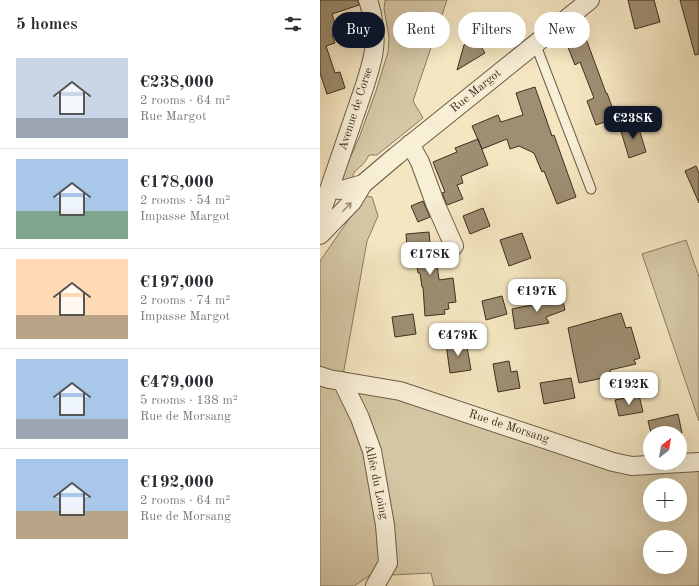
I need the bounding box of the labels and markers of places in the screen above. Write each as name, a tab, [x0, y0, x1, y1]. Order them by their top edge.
pin: €238K	[605, 106, 661, 140]
pin: €178K	[402, 242, 458, 276]
pin: €197K	[509, 279, 565, 313]
pin: €479K	[430, 323, 486, 357]
pin: €192K	[601, 372, 657, 406]

